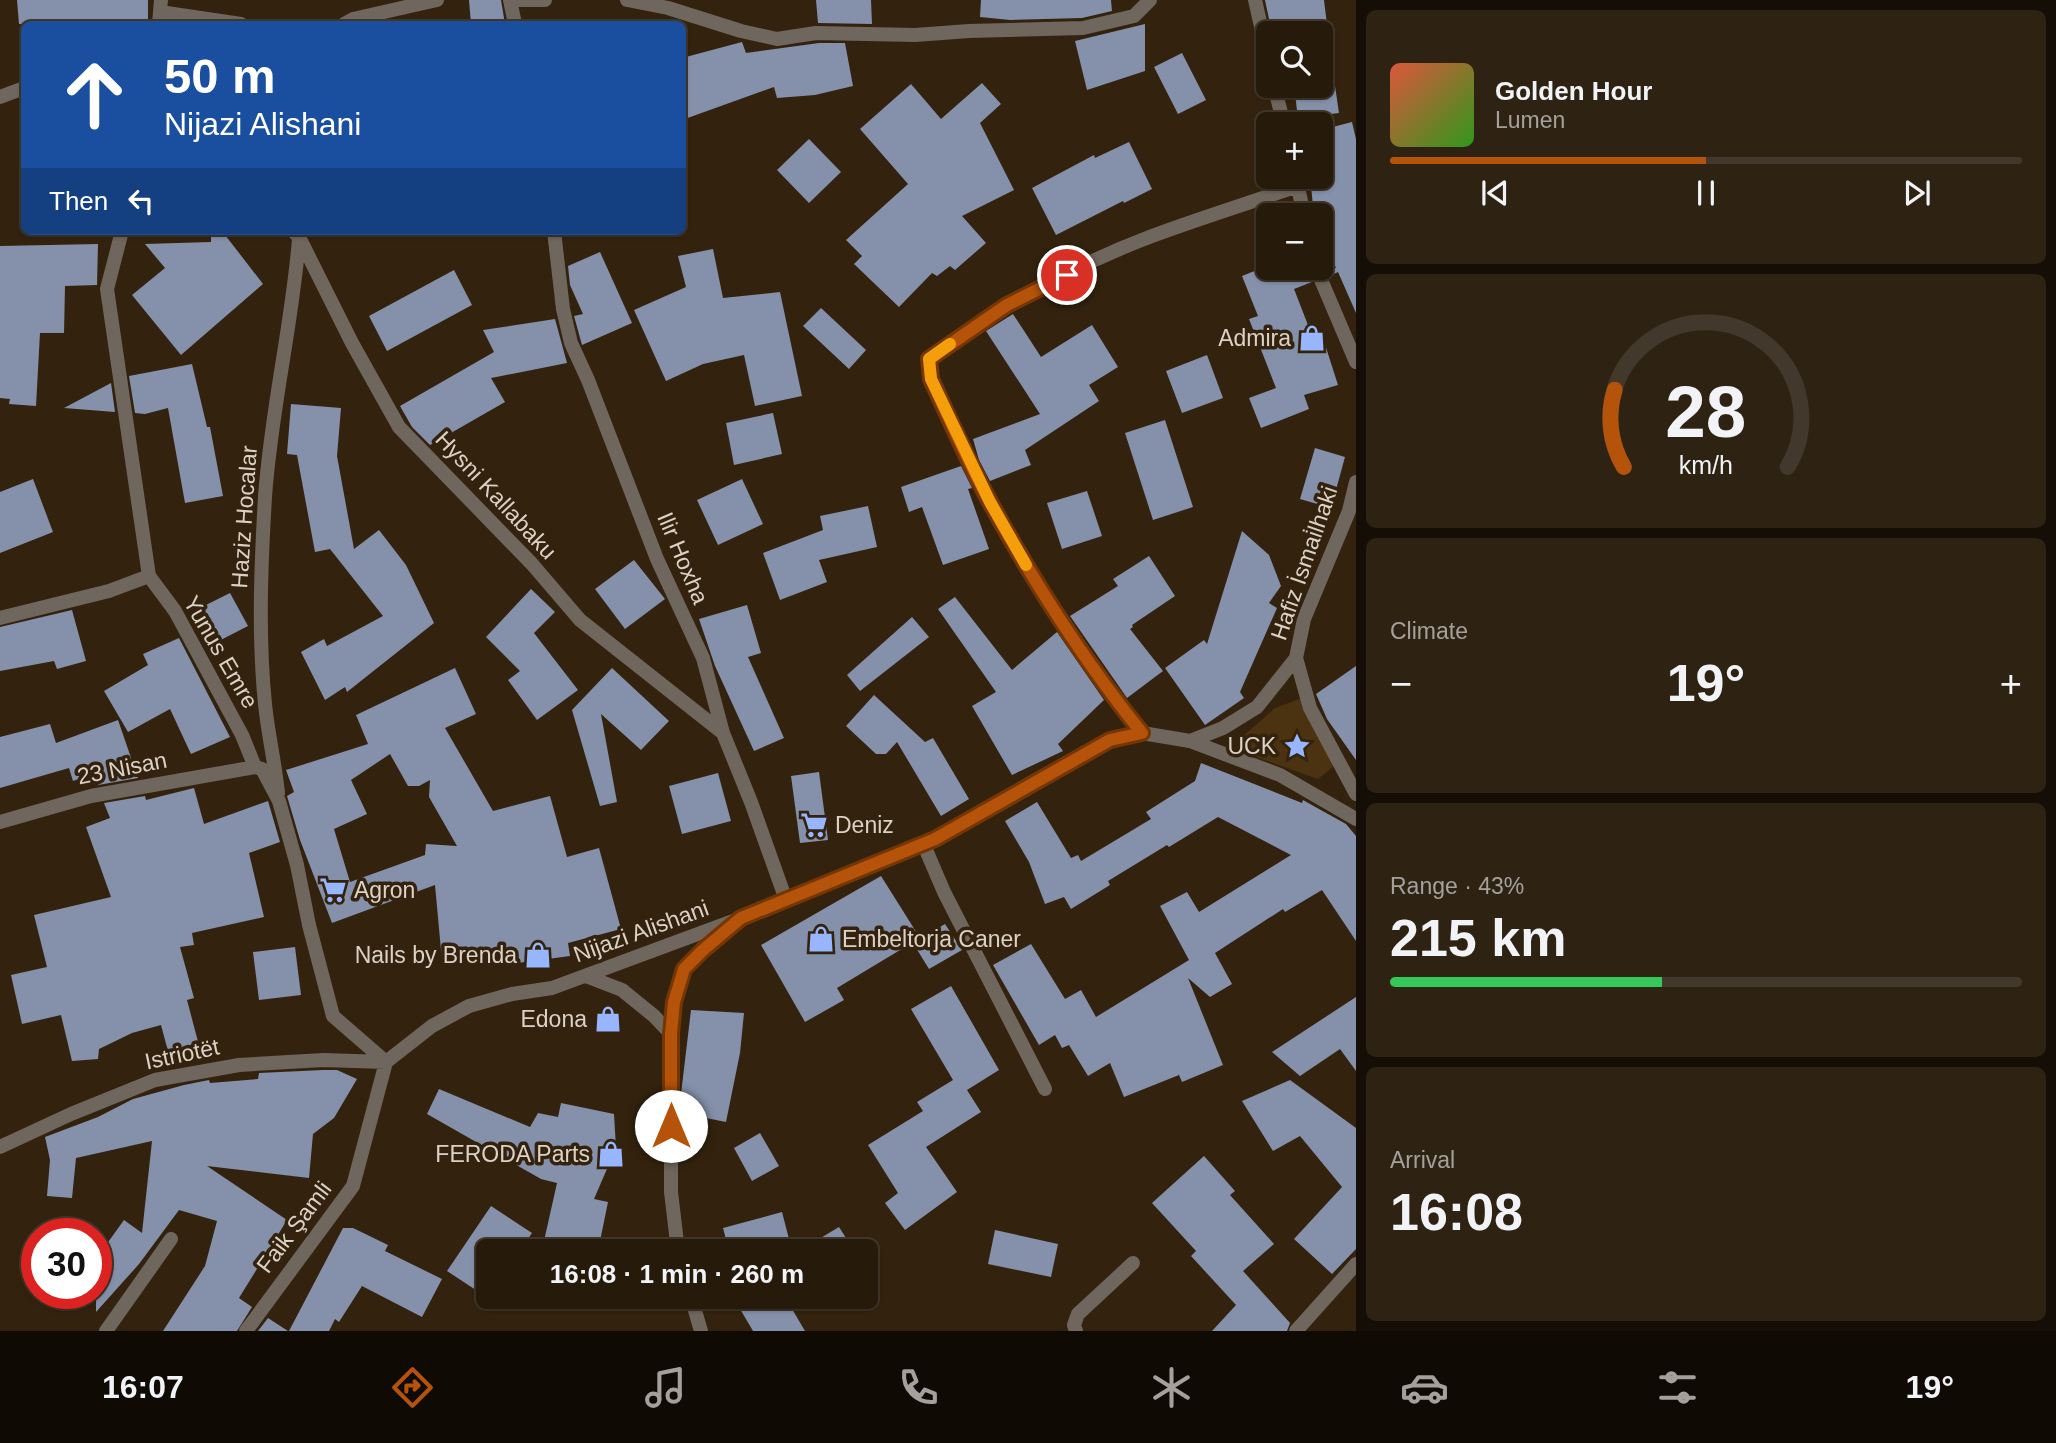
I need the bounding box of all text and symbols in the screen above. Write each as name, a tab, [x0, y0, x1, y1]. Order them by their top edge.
map controls	[1256, 21, 1333, 280]
button: search	[1256, 21, 1333, 98]
icon: ahead	[49, 49, 140, 140]
text: 50 m	[164, 49, 276, 103]
text: Golden Hour	[1495, 76, 1652, 106]
text: Nijazi Alishani	[164, 106, 361, 142]
text: Lumen	[1495, 107, 1565, 133]
button: +	[1256, 112, 1333, 189]
icon: previous	[1476, 174, 1514, 212]
icon: pause	[1687, 174, 1725, 212]
icon: next	[1898, 174, 1936, 212]
icon: left	[122, 182, 160, 220]
text: Then	[49, 186, 108, 216]
button: −	[1256, 203, 1333, 280]
pin	[1037, 245, 1097, 305]
icon: arrive	[1048, 256, 1086, 294]
shop icon: Admira	[1297, 323, 1327, 353]
place label: Admira	[1218, 325, 1291, 351]
text: 28	[1666, 372, 1746, 453]
street label: Hysni Kallabaku	[430, 426, 562, 564]
street label: Haziz Hocalar	[226, 444, 262, 589]
text: km/h	[1679, 451, 1733, 479]
street label: Hafiz İsmai̇lhaki	[1265, 482, 1343, 643]
street label: Ilir Hoxha	[652, 508, 714, 608]
street label: Yunus Emre	[178, 591, 264, 713]
text: Climate	[1390, 618, 1468, 644]
text: 19°	[1667, 654, 1745, 712]
text: −	[1390, 663, 1412, 705]
text: +	[2000, 663, 2022, 705]
place icon: UCK	[1282, 731, 1312, 761]
place label: UCK	[1227, 733, 1277, 759]
street label: 23 Nisan	[75, 747, 169, 789]
supermarket icon: Deniz	[799, 810, 829, 840]
place label: Deniz	[835, 812, 894, 838]
text: Range · 43%	[1390, 873, 1524, 899]
supermarket icon: Agron	[318, 875, 348, 905]
place label: Agron	[354, 877, 415, 903]
street label: Nijazi Alishani	[570, 895, 712, 967]
text: 215 km	[1390, 909, 1566, 967]
shop icon: Embeltorja Caner	[806, 924, 836, 954]
place label: Embeltorja Caner	[842, 926, 1021, 952]
shop icon: Nails by Brenda	[523, 940, 553, 970]
place label: Nails by Brenda	[355, 942, 517, 968]
shop icon: Edona	[593, 1004, 623, 1034]
place label: Edona	[520, 1006, 587, 1032]
street label: Istriotët	[142, 1033, 222, 1075]
position arrow	[634, 1089, 708, 1163]
shop icon: FERODA Parts	[596, 1139, 626, 1169]
place label: FERODA Parts	[435, 1141, 590, 1167]
text: Arrival	[1390, 1147, 1455, 1173]
street label: Faik Şamli	[251, 1176, 337, 1278]
text: 16:08	[1390, 1183, 1523, 1241]
speed limit sign: 30	[21, 1218, 112, 1309]
text: 16:08 · 1 min · 260 m	[550, 1259, 804, 1289]
icon: directions	[388, 1363, 437, 1412]
icon: music	[641, 1363, 690, 1412]
icon: phone	[894, 1363, 943, 1412]
icon: climate	[1147, 1363, 1196, 1412]
icon: car	[1400, 1363, 1449, 1412]
icon: filters	[1653, 1363, 1702, 1412]
text: 16:07	[102, 1369, 184, 1405]
text: 19°	[1906, 1369, 1954, 1405]

